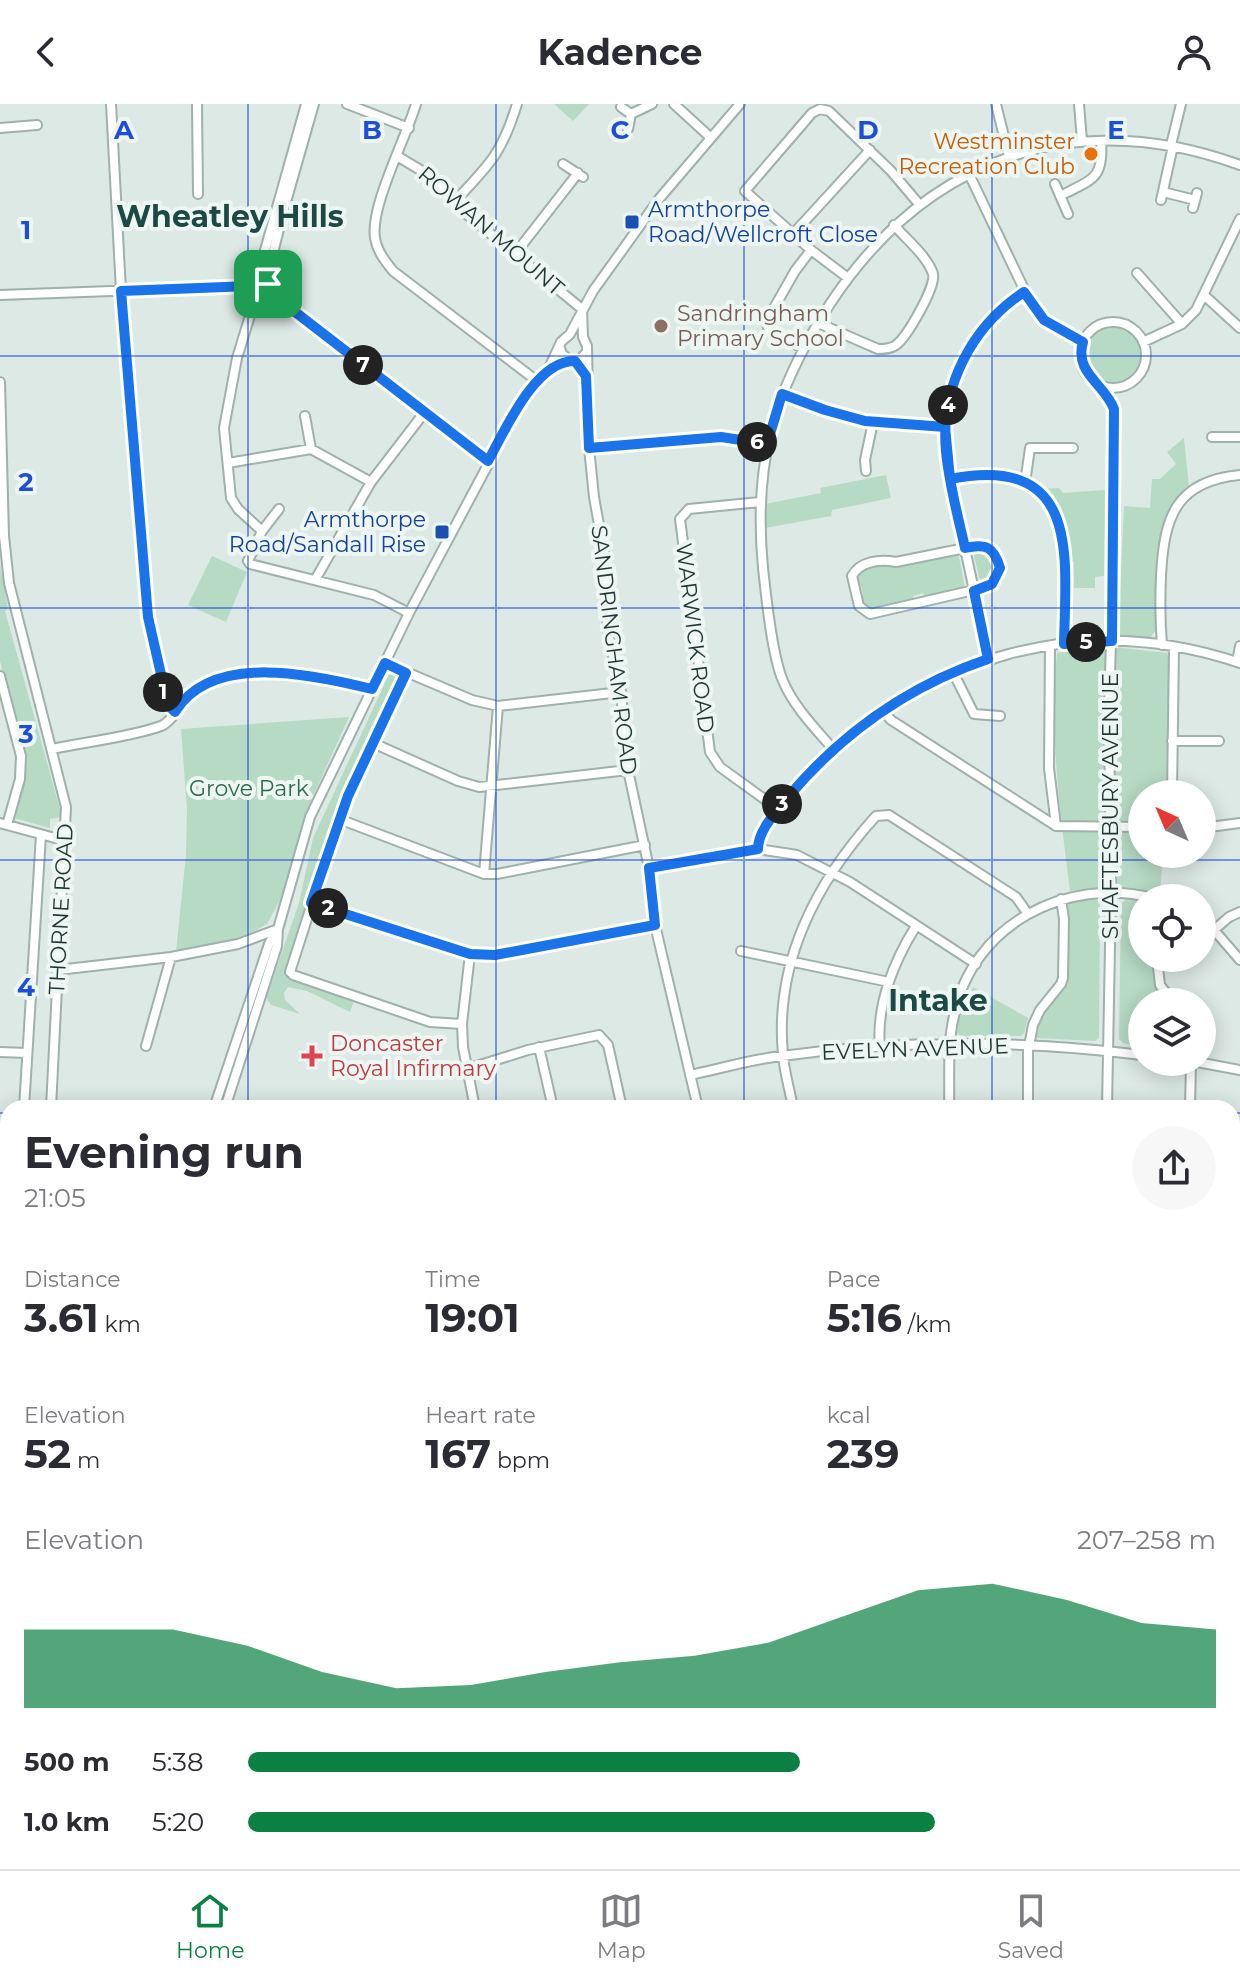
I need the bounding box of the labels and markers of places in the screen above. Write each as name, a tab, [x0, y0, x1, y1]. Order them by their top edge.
place label: Westminster Recreation Club	[898, 128, 1075, 180]
marker: Westminster Recreation Club	[1082, 145, 1100, 163]
place label: Armthorpe Road/Wellcroft Close	[648, 196, 878, 248]
marker: Armthorpe Road/Wellcroft Close	[623, 213, 641, 231]
pin	[234, 250, 302, 318]
place label: Sandringham Primary School	[677, 300, 844, 352]
marker: Sandringham Primary School	[652, 317, 670, 335]
pin: 7	[343, 345, 383, 385]
pin: 4	[928, 385, 968, 425]
pin: 6	[737, 422, 777, 462]
place label: Armthorpe Road/Sandall Rise	[229, 506, 426, 558]
marker: Armthorpe Road/Sandall Rise	[433, 523, 451, 541]
pin: 5	[1066, 622, 1106, 662]
pin: 1	[143, 672, 183, 712]
pin: 3	[762, 784, 802, 824]
pin: 2	[308, 888, 348, 928]
place label: Doncaster Royal Infirmary	[330, 1030, 496, 1082]
marker: Doncaster Royal Infirmary	[301, 1045, 323, 1067]

